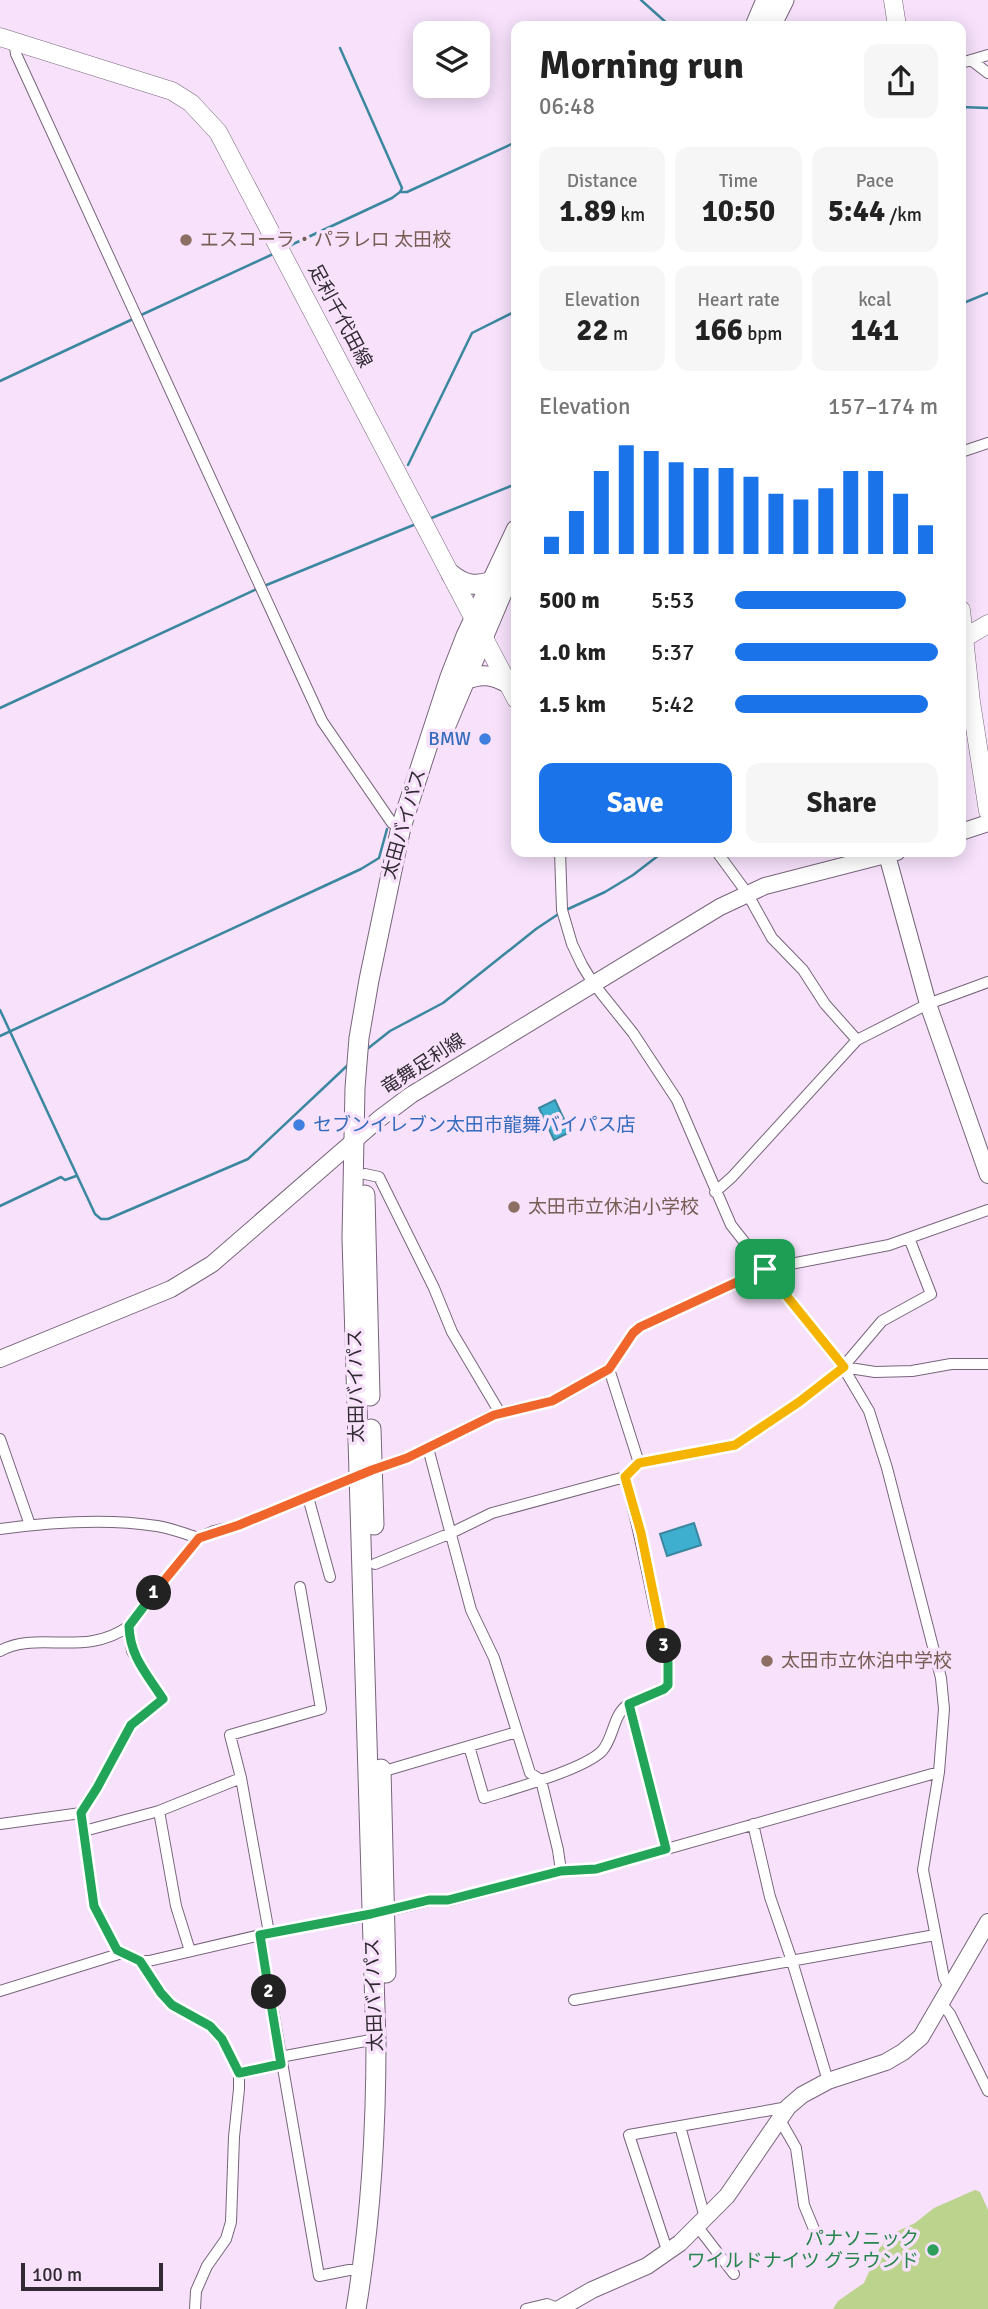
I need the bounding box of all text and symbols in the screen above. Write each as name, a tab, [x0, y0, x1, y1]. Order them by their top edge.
map controls	[413, 21, 490, 98]
button: layers	[413, 21, 490, 98]
text: Morning run	[539, 42, 744, 89]
button: share	[864, 44, 938, 118]
text: 06:48	[539, 92, 595, 121]
text: Distance	[567, 169, 638, 193]
text: Time	[719, 169, 758, 193]
text: Pace	[856, 169, 894, 193]
text: 1.89	[559, 193, 616, 230]
text: 10:50	[702, 193, 775, 230]
text: 5:44	[828, 193, 885, 230]
text: km	[616, 203, 645, 227]
text: /km	[885, 203, 922, 227]
place label: エスコーラ・パラレロ 太田校	[200, 228, 451, 252]
marker: エスコーラ・パラレロ 太田校	[178, 232, 194, 248]
street label: 足利千代田線	[303, 260, 377, 372]
text: Elevation	[564, 288, 640, 312]
text: Heart rate	[697, 288, 780, 312]
text: kcal	[858, 288, 891, 312]
text: 22	[576, 312, 609, 349]
text: 166	[694, 312, 743, 349]
text: 141	[851, 312, 899, 349]
text: m	[609, 322, 628, 346]
text: bpm	[743, 322, 783, 346]
text: Elevation	[539, 392, 631, 421]
text: 157–174 m	[828, 392, 938, 421]
text: 500 m	[539, 586, 600, 615]
text: 5:53	[651, 586, 694, 615]
text: 1.0 km	[539, 638, 606, 667]
text: 5:37	[651, 638, 694, 667]
text: 1.5 km	[539, 690, 606, 719]
text: 5:42	[651, 690, 694, 719]
place label: BMW	[428, 727, 471, 751]
marker: BMW	[477, 731, 493, 747]
button: Save	[539, 763, 732, 843]
button: Share	[746, 763, 938, 843]
street label: 太田バイパス	[377, 766, 431, 882]
street label: 竜舞足利線	[377, 1028, 469, 1100]
place label: セブンイレブン太田市龍舞バイパス店	[313, 1113, 636, 1137]
marker: セブンイレブン太田市龍舞バイパス店	[291, 1117, 307, 1133]
place label: 太田市立休泊小学校	[528, 1195, 699, 1219]
marker: 太田市立休泊小学校	[506, 1199, 522, 1215]
pin	[735, 1239, 795, 1299]
icon: arrive	[746, 1250, 784, 1288]
street label: 太田バイパス	[343, 1329, 369, 1443]
pin: 1	[136, 1576, 172, 1610]
text: 1	[148, 1580, 159, 1604]
pin: 3	[646, 1628, 682, 1664]
text: 3	[658, 1633, 669, 1657]
place label: 太田市立休泊中学校	[781, 1649, 952, 1673]
marker: 太田市立休泊中学校	[759, 1653, 775, 1669]
street label: 太田バイパス	[360, 1938, 388, 2052]
pin: 2	[252, 1974, 286, 2010]
text: 2	[263, 1979, 274, 2003]
place label: パナソニック ワイルドナイツ グラウンド	[687, 2227, 919, 2273]
marker: パナソニック ワイルドナイツ グラウンド	[925, 2242, 941, 2258]
scale bar	[21, 2260, 163, 2292]
text: 100 m	[32, 2263, 82, 2287]

